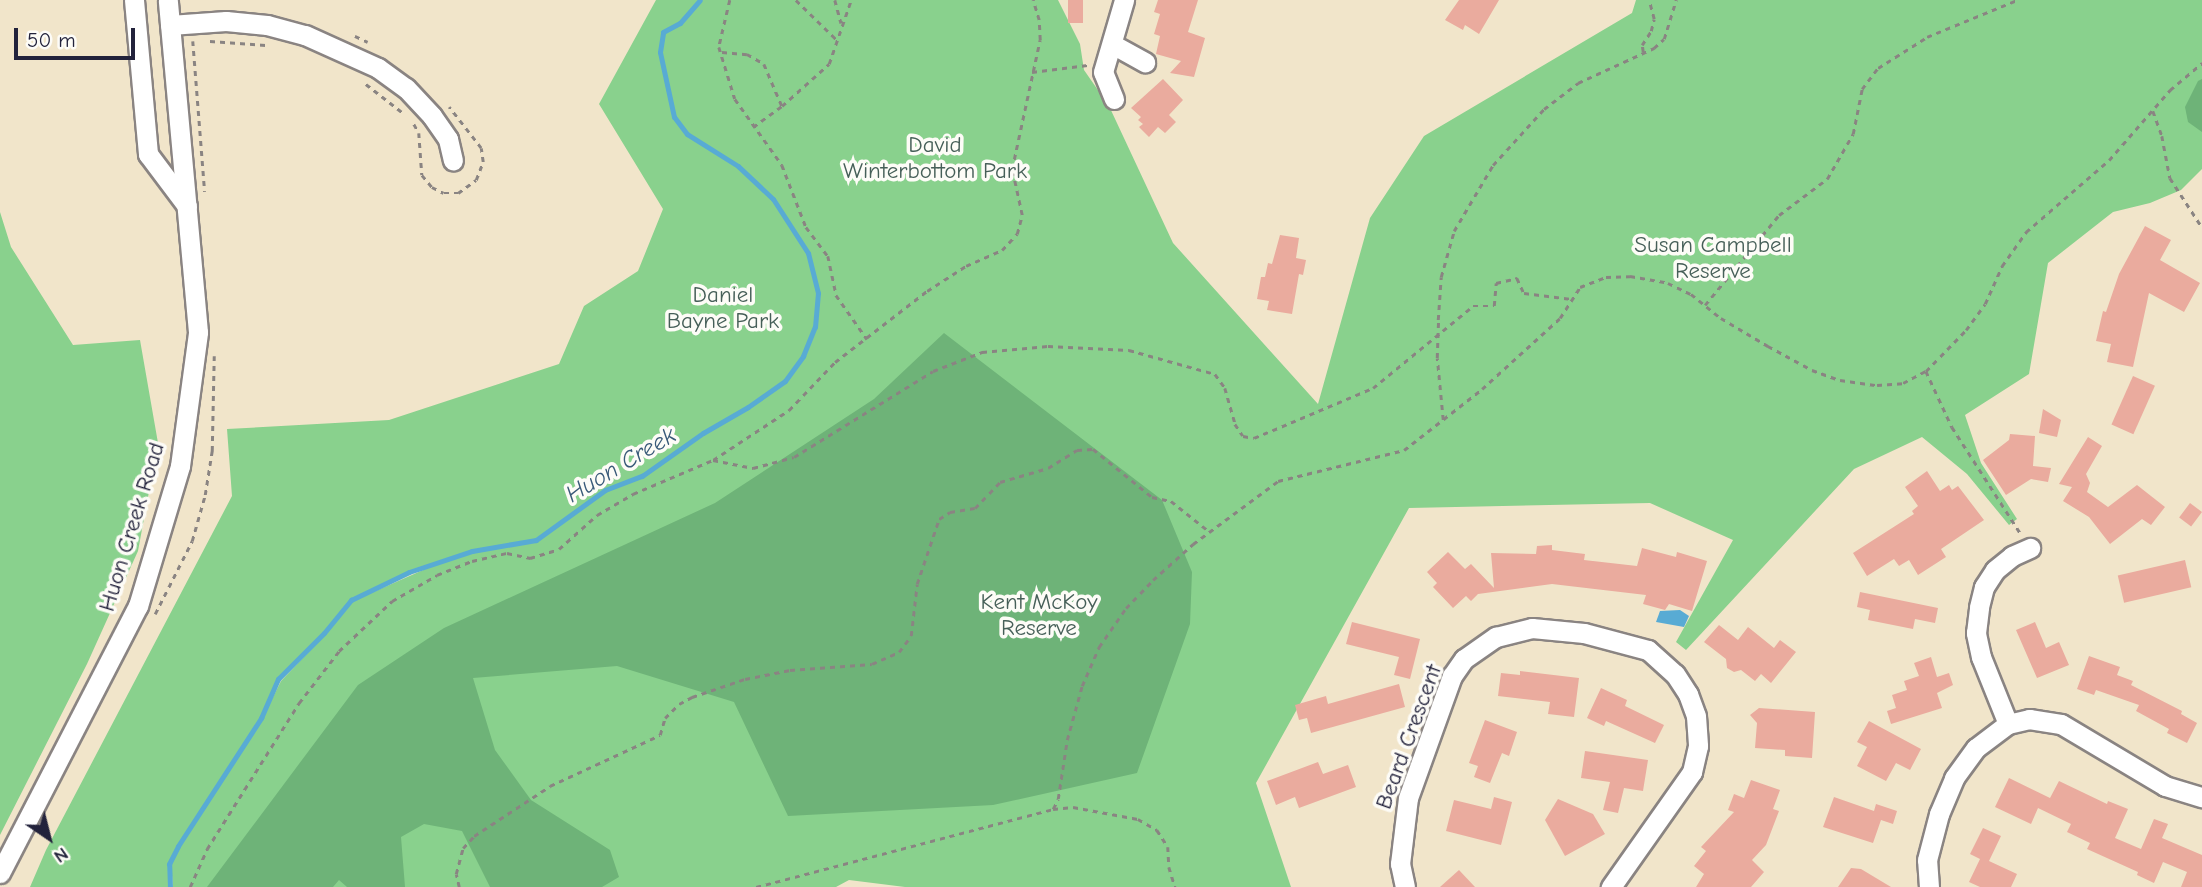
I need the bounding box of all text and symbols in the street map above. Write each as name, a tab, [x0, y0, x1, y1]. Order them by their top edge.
scale bar	[18, 14, 138, 58]
text: 50 m	[27, 28, 76, 52]
park label: David Winterbottom Park	[843, 131, 1027, 185]
park label: Susan Campbell Reserve	[1634, 231, 1792, 285]
park label: Daniel Bayne Park	[667, 281, 779, 335]
water label: Huon Creek	[561, 421, 681, 509]
street label: Huon Creek Road	[93, 439, 171, 615]
park label: Kent McKoy Reserve	[981, 588, 1097, 642]
street label: Beard Crescent	[1370, 661, 1448, 813]
north arrow	[14, 803, 84, 873]
text: N	[50, 843, 72, 868]

